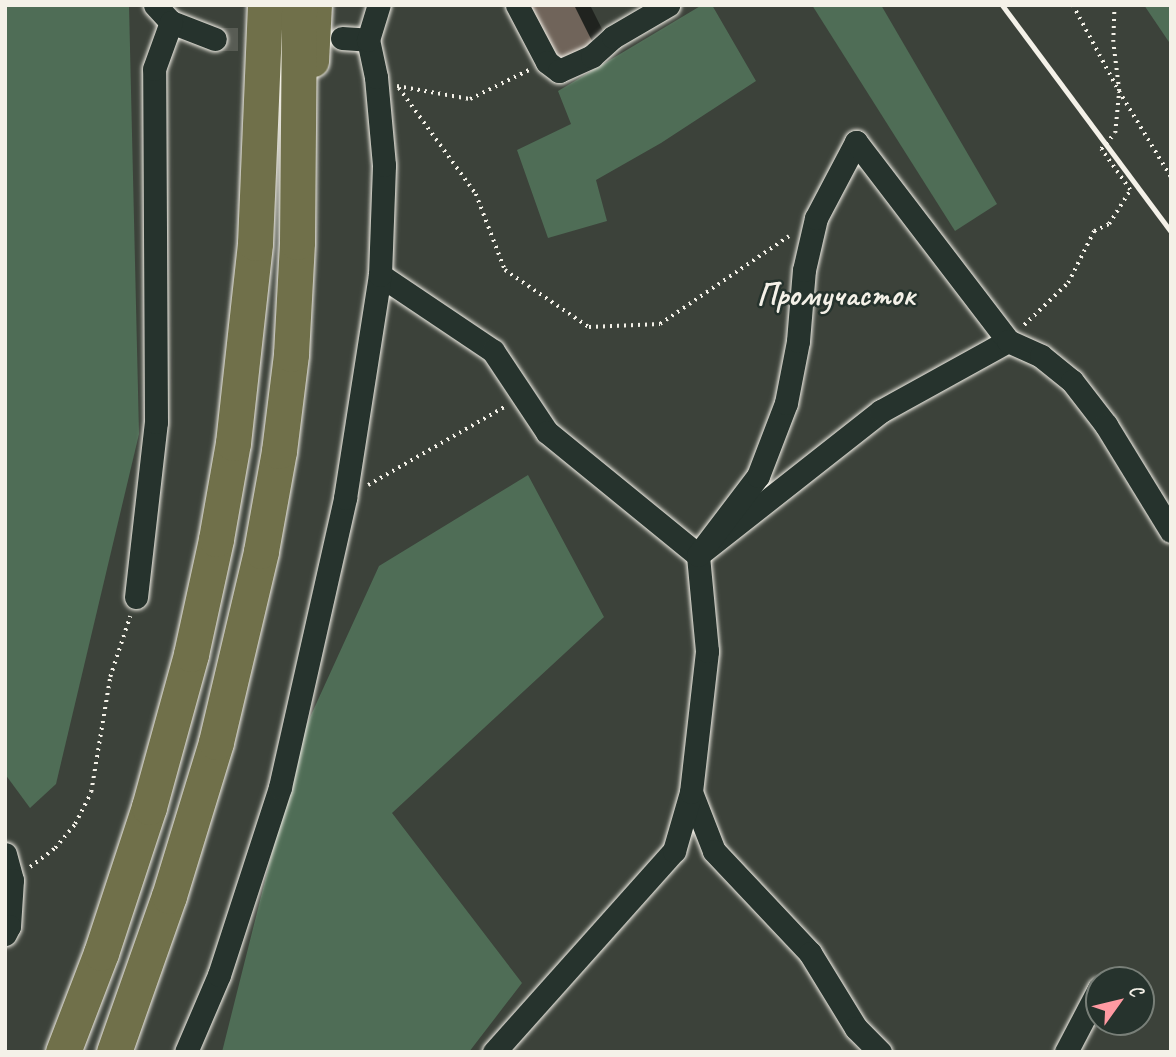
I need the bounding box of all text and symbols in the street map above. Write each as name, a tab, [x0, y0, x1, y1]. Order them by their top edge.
district label: Промучасток	[757, 276, 915, 314]
north arrow	[1085, 966, 1155, 1036]
text: С	[1123, 980, 1148, 1001]

